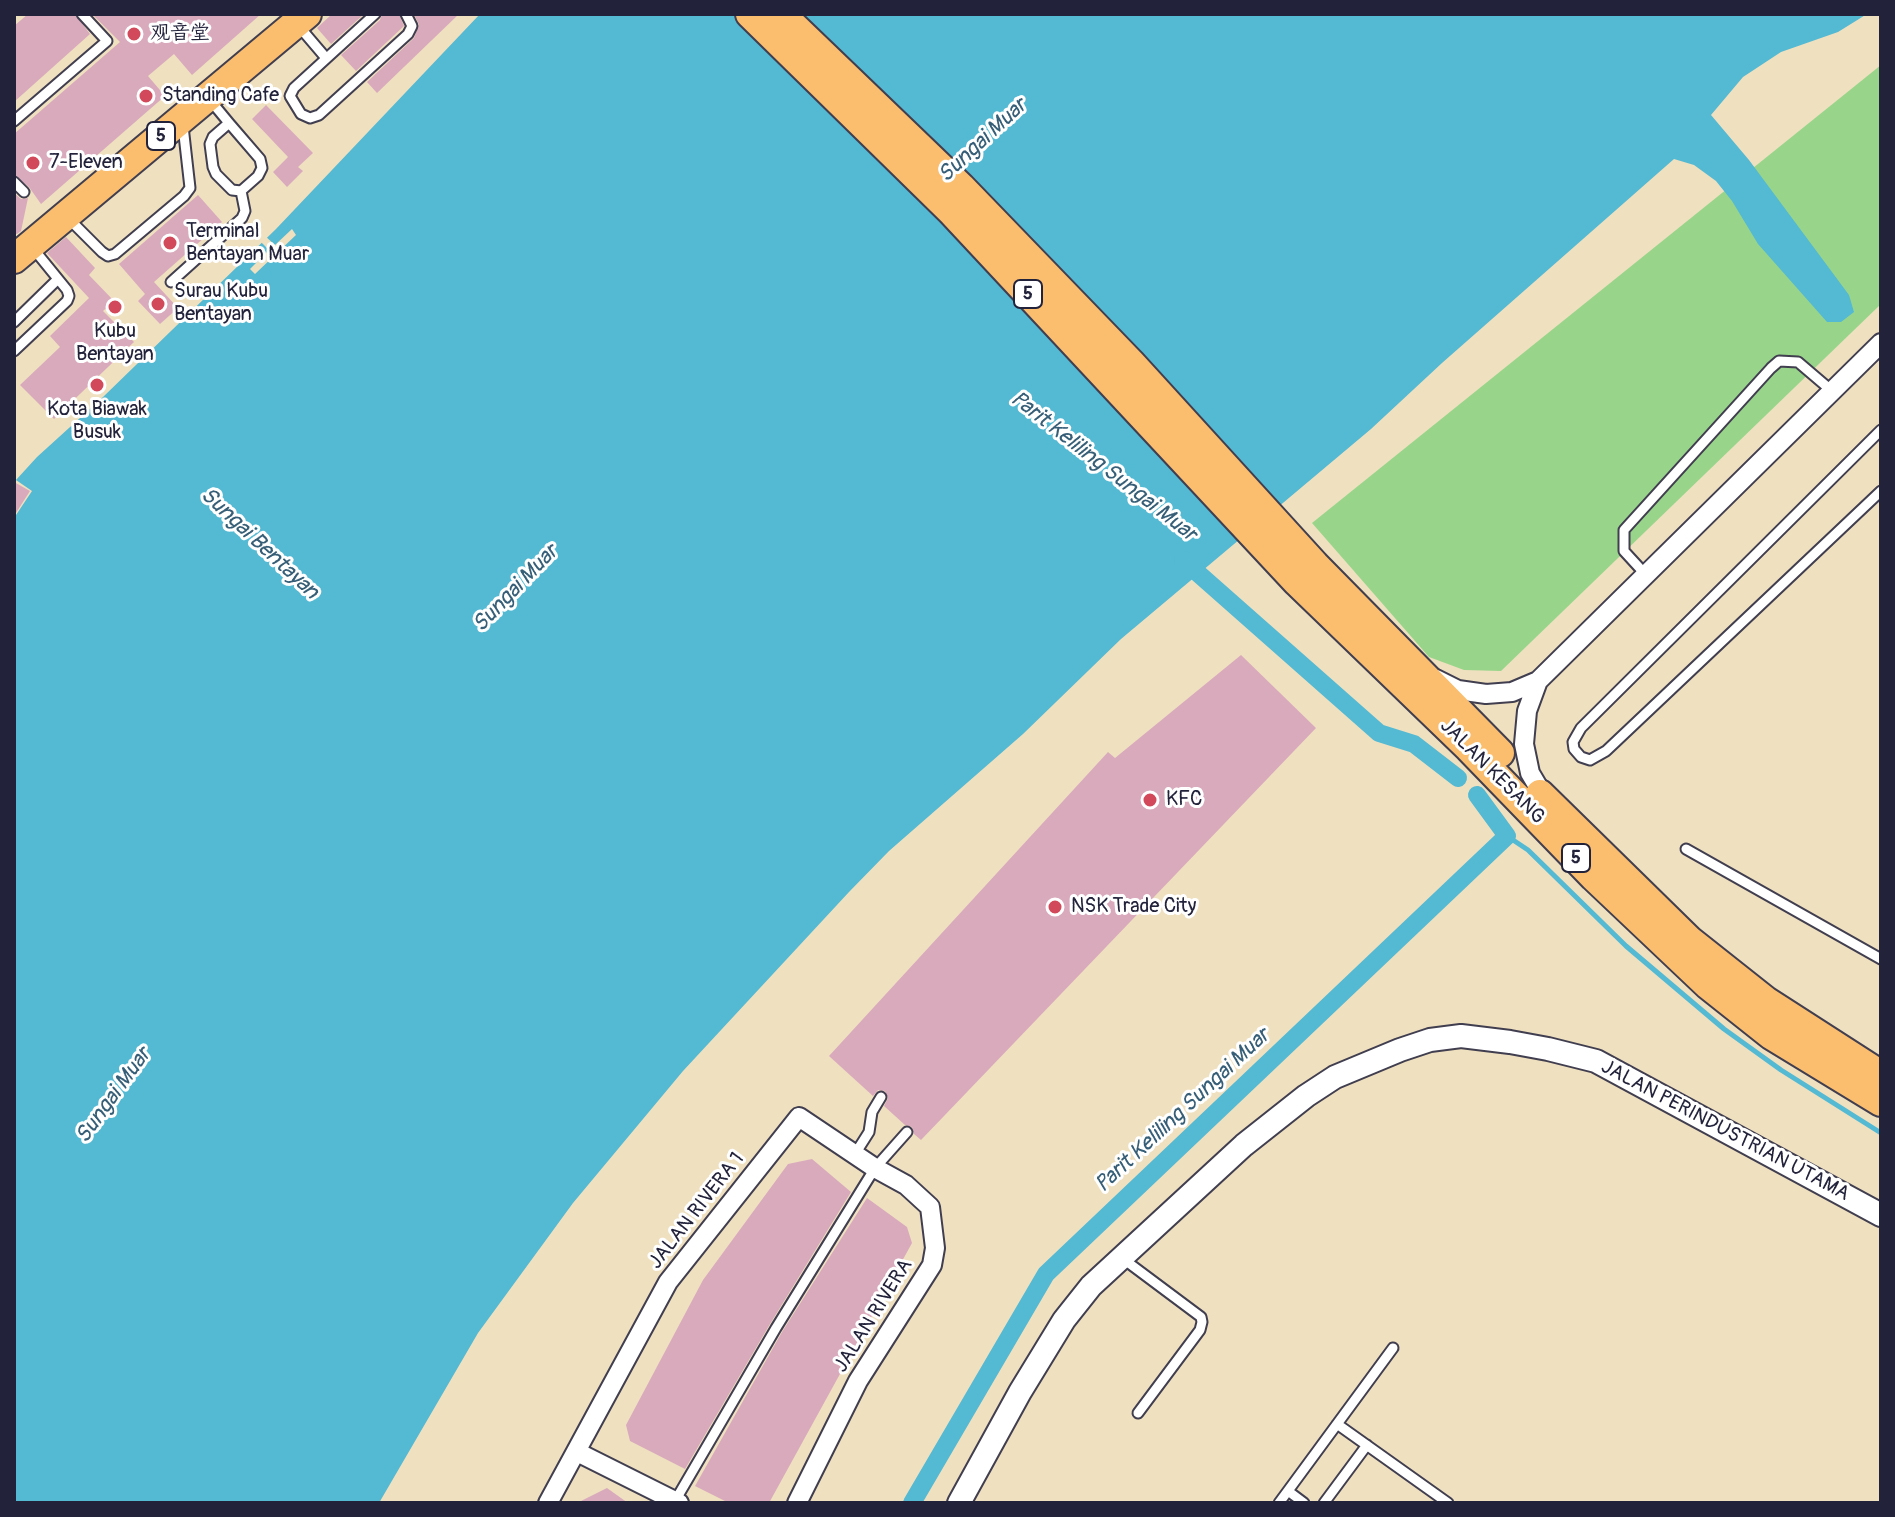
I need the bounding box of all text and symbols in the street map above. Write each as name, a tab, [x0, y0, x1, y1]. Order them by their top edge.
place label: 观音堂	[150, 22, 210, 46]
marker: 观音堂	[125, 25, 143, 43]
place label: Standing Cafe	[162, 84, 279, 108]
marker: Standing Cafe	[137, 87, 155, 105]
water label: Sungai Muar	[933, 93, 1033, 189]
road number: 5	[147, 122, 175, 150]
place label: 7-Eleven	[49, 151, 123, 175]
marker: 7-Eleven	[24, 154, 42, 172]
place label: Terminal Bentayan Muar	[186, 220, 309, 267]
marker: Terminal Bentayan Muar	[161, 234, 179, 252]
place label: Surau Kubu Bentayan	[174, 280, 268, 327]
road number: 5	[1014, 280, 1042, 308]
marker: Surau Kubu Bentayan	[149, 295, 167, 313]
marker: Kubu Bentayan	[106, 298, 124, 316]
place label: Kubu Bentayan	[76, 320, 154, 367]
marker: Kota Biawak Busuk	[88, 376, 106, 394]
water label: Parit Keliling Sungai Muar	[1005, 386, 1201, 548]
place label: Kota Biawak Busuk	[47, 398, 147, 445]
water label: Sungai Bentayan	[194, 483, 324, 605]
water label: Sungai Muar	[468, 540, 564, 638]
street label: JALAN KESANG	[1435, 715, 1549, 829]
place label: KFC	[1166, 788, 1202, 812]
marker: KFC	[1141, 791, 1159, 809]
road number: 5	[1562, 844, 1590, 872]
place label: NSK Trade City	[1071, 895, 1196, 919]
marker: NSK Trade City	[1046, 898, 1064, 916]
water label: Parit Keliling Sungai Muar	[1090, 1023, 1276, 1199]
water label: Sungai Muar	[71, 1043, 157, 1149]
street label: JALAN PERINDUSTRIAN UTAMA	[1597, 1055, 1853, 1207]
street label: JALAN RIVERA 1	[644, 1148, 750, 1274]
street label: JALAN RIVERA	[830, 1255, 918, 1377]

